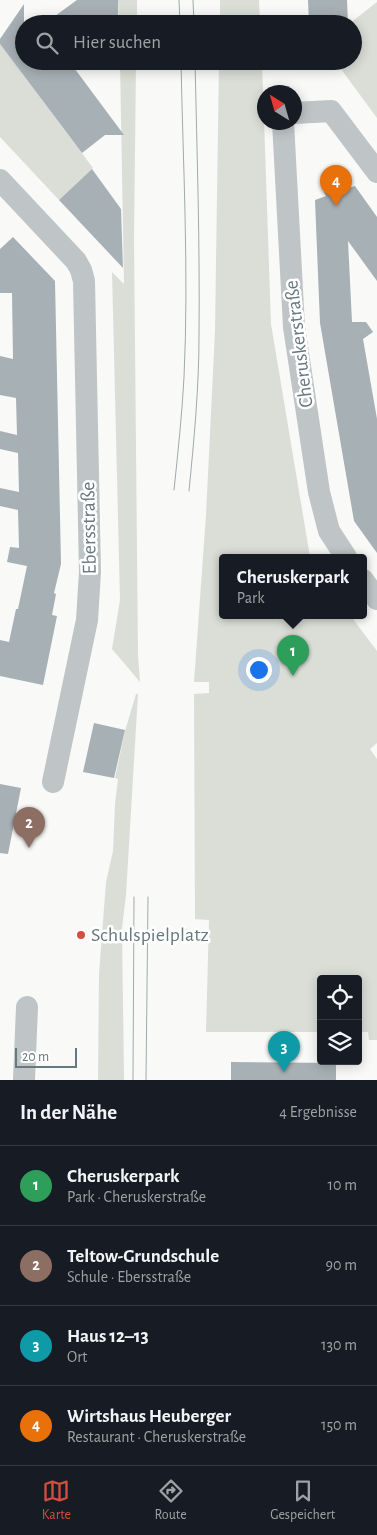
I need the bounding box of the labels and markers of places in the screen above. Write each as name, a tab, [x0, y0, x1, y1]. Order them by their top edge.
pin: 4	[320, 165, 352, 206]
pin: 1	[277, 635, 309, 676]
pin: 2	[13, 807, 45, 848]
place label: Schulspielplatz	[91, 925, 209, 945]
marker: Schulspielplatz	[75, 929, 87, 941]
pin: 3	[268, 1031, 300, 1072]

